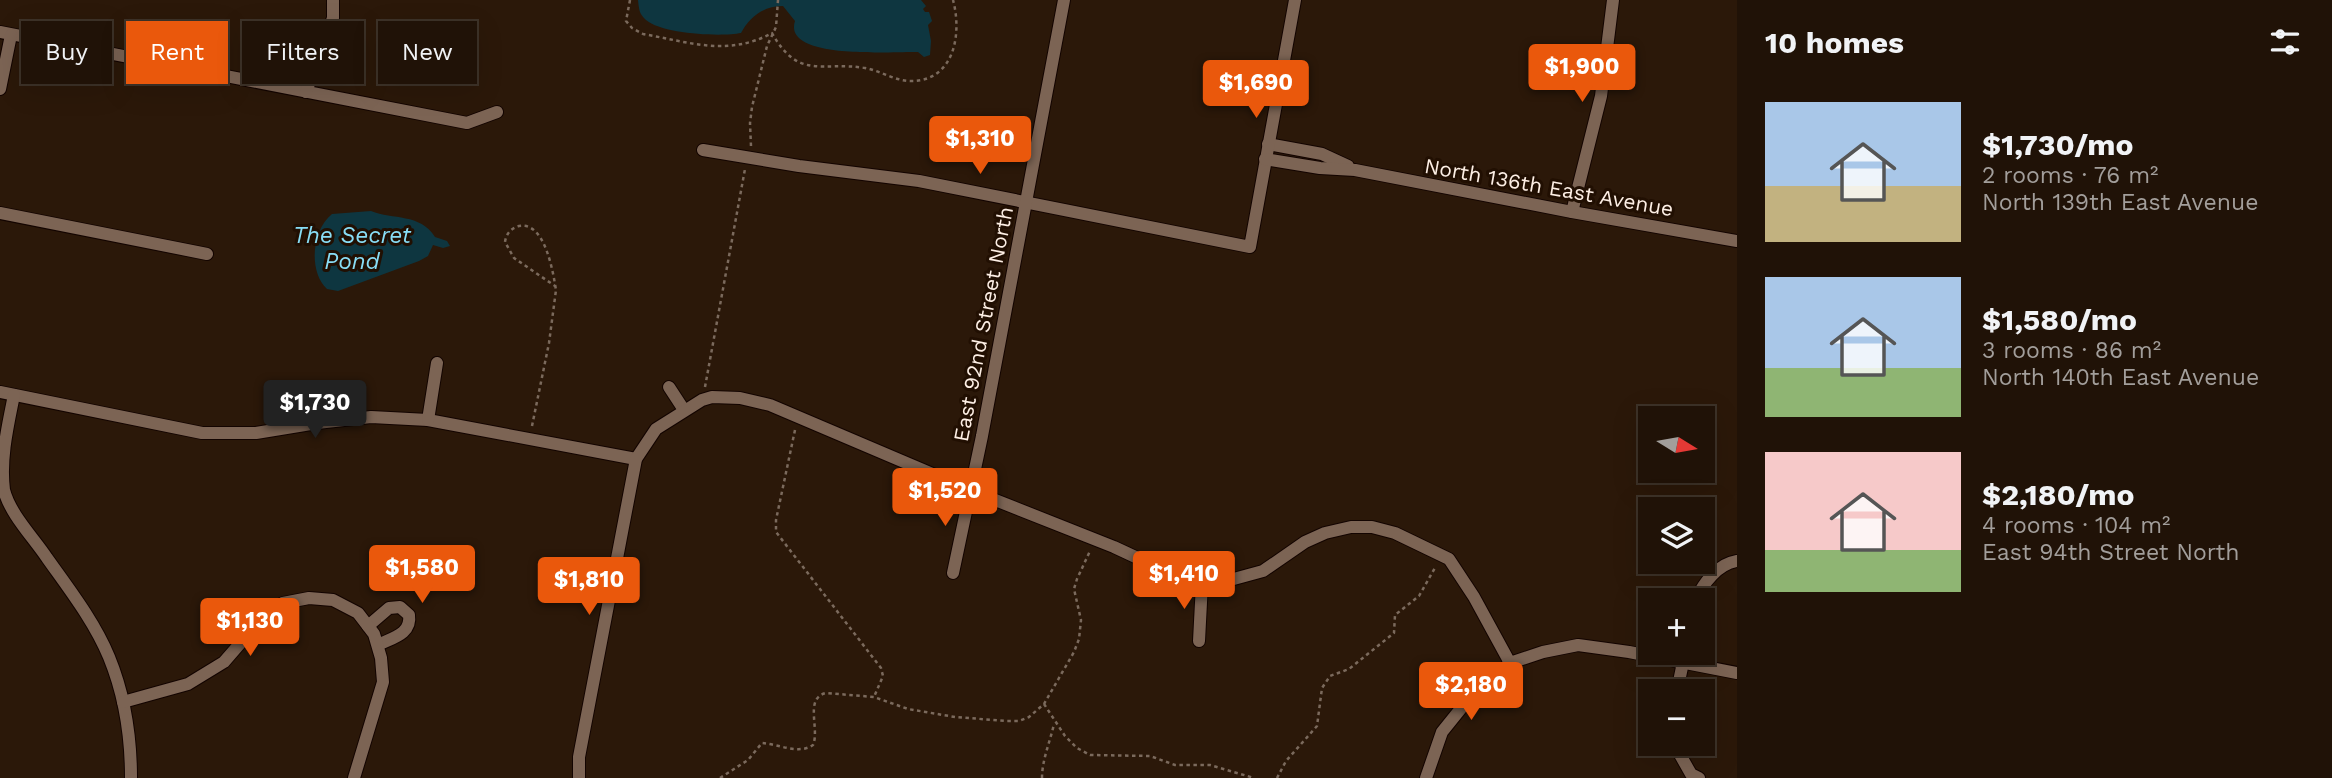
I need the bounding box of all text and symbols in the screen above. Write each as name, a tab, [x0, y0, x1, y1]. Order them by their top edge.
chip: Buy	[21, 21, 112, 84]
chip: Rent	[126, 21, 228, 84]
chip: Filters	[242, 21, 364, 84]
chip: New	[378, 21, 477, 84]
icon: filters	[2266, 23, 2304, 61]
text: 10 homes	[1765, 25, 1904, 60]
pin: $1,900	[1525, 44, 1639, 104]
text: $1,900	[1544, 53, 1620, 80]
pin: $1,690	[1199, 60, 1313, 120]
text: $1,690	[1219, 69, 1293, 96]
pin: $1,310	[923, 116, 1037, 176]
text: $1,310	[945, 125, 1015, 152]
text: $1,730/mo	[1982, 127, 2133, 162]
icon: home	[1821, 130, 1905, 214]
street label: North 136th East Avenue	[1423, 153, 1675, 221]
text: 2 rooms · 76 m²	[1982, 162, 2158, 189]
text: North 139th East Avenue	[1982, 189, 2258, 216]
street label: East 92nd Street North	[948, 204, 1018, 444]
water label: The Secret Pond	[293, 222, 412, 275]
text: $1,580/mo	[1982, 302, 2137, 337]
icon: home	[1821, 305, 1905, 389]
text: 3 rooms · 86 m²	[1982, 337, 2161, 364]
text: North 140th East Avenue	[1982, 364, 2259, 391]
pin: $1,730	[258, 380, 372, 440]
text: $1,730	[279, 389, 351, 416]
north arrow	[1638, 406, 1715, 483]
map controls	[1638, 406, 1715, 756]
pin: $1,520	[888, 468, 1002, 528]
text: $1,520	[908, 477, 982, 504]
text: $2,180/mo	[1982, 477, 2134, 512]
icon: home	[1821, 480, 1905, 564]
button: layers	[1638, 497, 1715, 574]
text: 4 rooms · 104 m²	[1982, 512, 2170, 539]
text: East 94th Street North	[1982, 539, 2239, 566]
pin: $1,580	[365, 546, 479, 605]
pin: $1,410	[1127, 552, 1241, 611]
text: $1,580	[385, 554, 459, 581]
pin: $1,810	[532, 558, 646, 617]
text: $1,410	[1149, 560, 1219, 587]
text: $1,810	[554, 566, 624, 593]
button: +	[1638, 588, 1715, 665]
pin: $1,130	[193, 598, 307, 658]
text: $1,130	[216, 607, 284, 634]
pin: $2,180	[1414, 662, 1528, 722]
text: $2,180	[1435, 671, 1507, 698]
button: −	[1638, 679, 1715, 756]

